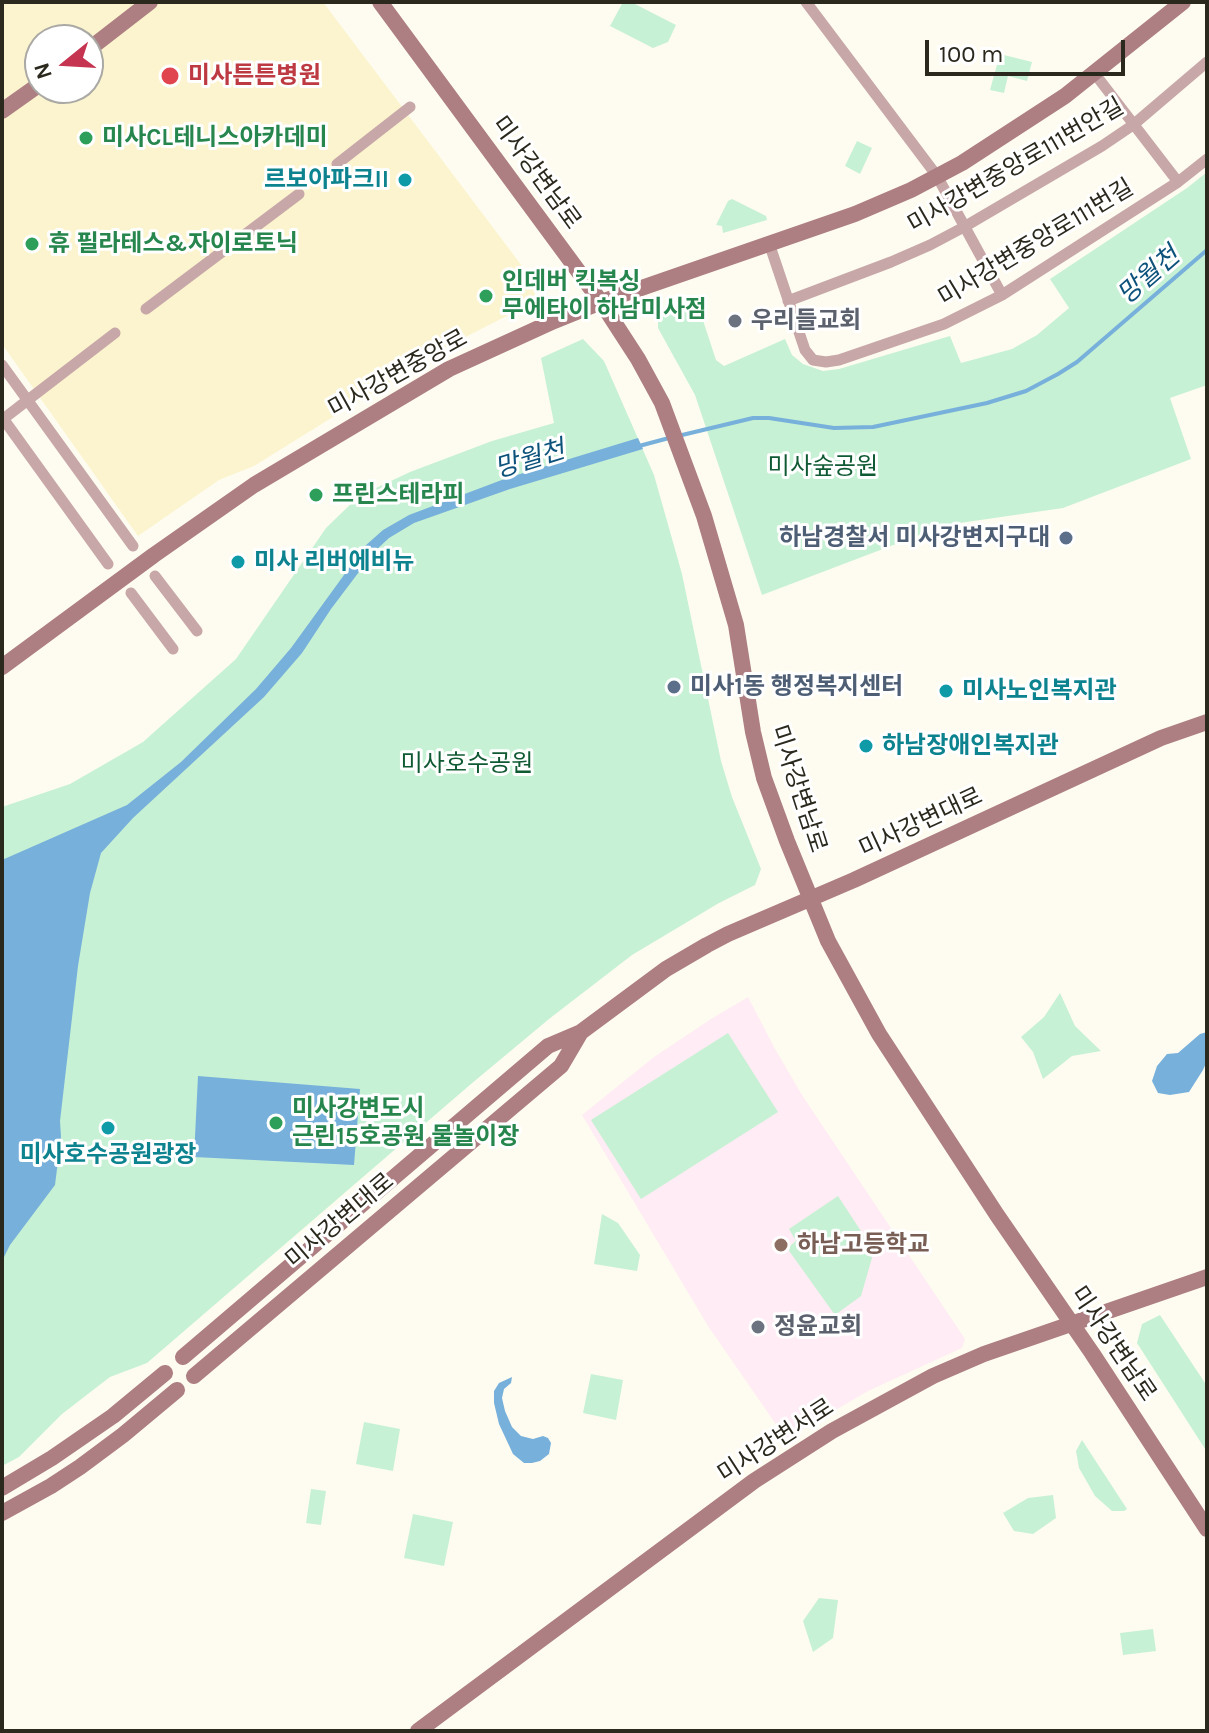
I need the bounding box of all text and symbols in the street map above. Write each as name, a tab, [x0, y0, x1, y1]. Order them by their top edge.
north arrow	[24, 24, 104, 104]
scale bar	[929, 24, 1129, 74]
text: 100 m	[939, 40, 1004, 68]
text: N	[28, 59, 58, 82]
place label: 미사튼튼병원	[188, 62, 320, 90]
marker: 미사튼튼병원	[159, 65, 181, 87]
street label: 미사강변중앙로111번안길	[903, 92, 1129, 240]
street label: 미사강변남로	[485, 111, 587, 235]
place label: 미사CL테니스아카데미	[102, 124, 328, 152]
marker: 미사CL테니스아카데미	[77, 129, 95, 147]
place label: 르보아파크II	[264, 166, 389, 194]
marker: 르보아파크II	[396, 171, 414, 189]
street label: 미사강변중앙로111번길	[933, 173, 1139, 313]
place label: 휴 필라테스&자이로토닉	[48, 230, 298, 258]
marker: 휴 필라테스&자이로토닉	[23, 235, 41, 253]
water label: 망월천	[1112, 241, 1186, 311]
place label: 인데버 킥복싱 무에타이 하남미사점	[502, 268, 707, 324]
marker: 인데버 킥복싱 무에타이 하남미사점	[477, 287, 495, 305]
place label: 우리들교회	[751, 307, 861, 335]
marker: 우리들교회	[726, 312, 744, 330]
street label: 미사강변중앙로	[323, 324, 473, 424]
water label: 망월천	[491, 435, 569, 485]
park label: 미사숲공원	[768, 453, 878, 481]
place label: 프린스테라피	[332, 481, 464, 509]
marker: 프린스테라피	[307, 486, 325, 504]
place label: 하남경찰서 미사강변지구대	[779, 524, 1050, 552]
marker: 하남경찰서 미사강변지구대	[1057, 529, 1075, 547]
place label: 미사 리버에비뉴	[254, 548, 415, 576]
marker: 미사 리버에비뉴	[229, 553, 247, 571]
place label: 미사1동 행정복지센터	[690, 673, 903, 701]
place label: 미사노인복지관	[962, 677, 1117, 705]
marker: 미사1동 행정복지센터	[665, 678, 683, 696]
marker: 미사노인복지관	[937, 682, 955, 700]
street label: 미사강변남로	[764, 722, 832, 856]
place label: 하남장애인복지관	[882, 732, 1059, 760]
marker: 하남장애인복지관	[857, 737, 875, 755]
park label: 미사호수공원	[401, 750, 533, 778]
street label: 미사강변대로	[855, 782, 987, 864]
place label: 미사강변도시 근린15호공원 물놀이장	[292, 1095, 519, 1151]
marker: 미사강변도시 근린15호공원 물놀이장	[267, 1114, 285, 1132]
marker: 미사호수공원광장	[99, 1119, 117, 1137]
place label: 미사호수공원광장	[20, 1141, 196, 1169]
street label: 미사강변대로	[280, 1167, 400, 1275]
place label: 하남고등학교	[797, 1231, 929, 1259]
marker: 하남고등학교	[772, 1236, 790, 1254]
street label: 미사강변남로	[1064, 1281, 1162, 1407]
place label: 정윤교회	[774, 1313, 862, 1341]
marker: 정윤교회	[749, 1318, 767, 1336]
street label: 미사강변서로	[713, 1393, 839, 1489]

